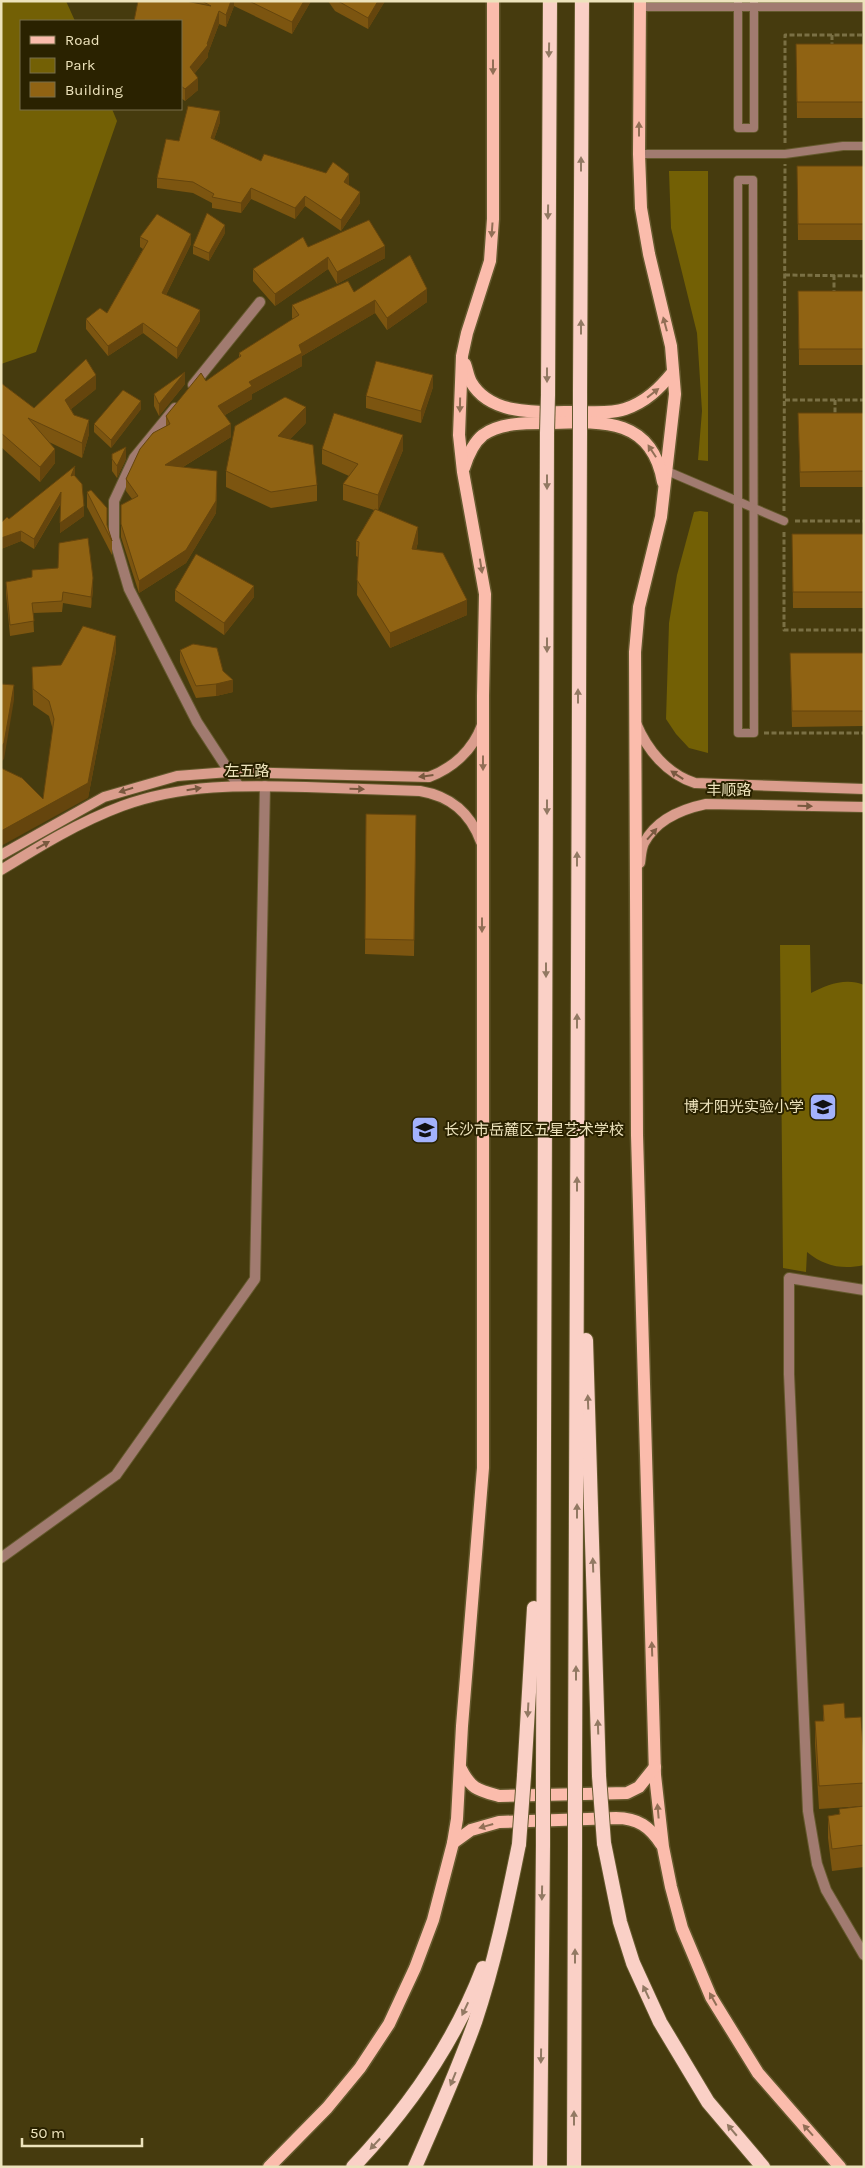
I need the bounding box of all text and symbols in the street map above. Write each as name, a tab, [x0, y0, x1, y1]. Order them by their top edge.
legend	[20, 20, 182, 110]
text: Road	[65, 31, 100, 49]
one-way arrow	[545, 42, 553, 58]
text: Park	[65, 56, 95, 74]
one-way arrow	[489, 60, 497, 76]
text: Building	[65, 81, 123, 99]
one-way arrow	[635, 121, 643, 137]
one-way arrow	[577, 156, 585, 172]
one-way arrow	[544, 205, 552, 221]
one-way arrow	[488, 222, 496, 238]
one-way arrow	[660, 317, 668, 332]
one-way arrow	[577, 319, 585, 335]
one-way arrow	[544, 367, 552, 383]
one-way arrow	[646, 387, 659, 398]
one-way arrow	[455, 397, 463, 413]
one-way arrow	[647, 444, 656, 458]
one-way arrow	[543, 474, 551, 490]
one-way arrow	[477, 558, 485, 574]
one-way arrow	[543, 637, 551, 653]
one-way arrow	[574, 688, 582, 704]
one-way arrow	[479, 755, 487, 771]
street label: 左五路	[224, 762, 270, 780]
one-way arrow	[670, 771, 684, 780]
one-way arrow	[417, 772, 433, 780]
street label: 丰顺路	[706, 781, 752, 799]
one-way arrow	[187, 784, 203, 792]
one-way arrow	[349, 785, 365, 793]
one-way arrow	[118, 787, 133, 795]
one-way arrow	[543, 799, 551, 815]
one-way arrow	[797, 802, 813, 810]
one-way arrow	[646, 828, 658, 840]
one-way arrow	[36, 841, 50, 849]
one-way arrow	[573, 850, 581, 866]
one-way arrow	[478, 917, 486, 933]
one-way arrow	[542, 962, 550, 978]
one-way arrow	[573, 1013, 581, 1029]
school or university icon: 博才阳光实验小学	[808, 1092, 838, 1122]
place label: 博才阳光实验小学	[684, 1098, 804, 1116]
school or university icon: 长沙市岳麓区五星艺术学校	[410, 1115, 440, 1145]
place label: 长沙市岳麓区五星艺术学校	[444, 1121, 624, 1139]
one-way arrow	[573, 1175, 581, 1191]
one-way arrow	[584, 1394, 592, 1410]
one-way arrow	[573, 1502, 581, 1518]
one-way arrow	[589, 1557, 597, 1573]
one-way arrow	[648, 1640, 656, 1656]
one-way arrow	[572, 1665, 580, 1681]
one-way arrow	[523, 1703, 531, 1719]
one-way arrow	[594, 1719, 602, 1735]
one-way arrow	[654, 1803, 662, 1819]
one-way arrow	[479, 1822, 494, 1830]
one-way arrow	[538, 1886, 546, 1902]
one-way arrow	[571, 1947, 579, 1963]
one-way arrow	[642, 1985, 650, 1999]
one-way arrow	[708, 1993, 717, 2006]
one-way arrow	[461, 2002, 469, 2016]
one-way arrow	[536, 2048, 544, 2064]
one-way arrow	[449, 2072, 457, 2086]
one-way arrow	[570, 2110, 578, 2126]
scale bar	[22, 2116, 142, 2148]
text: 50 m	[30, 2124, 65, 2142]
one-way arrow	[726, 2124, 738, 2136]
one-way arrow	[802, 2125, 814, 2137]
one-way arrow	[369, 2137, 381, 2149]

